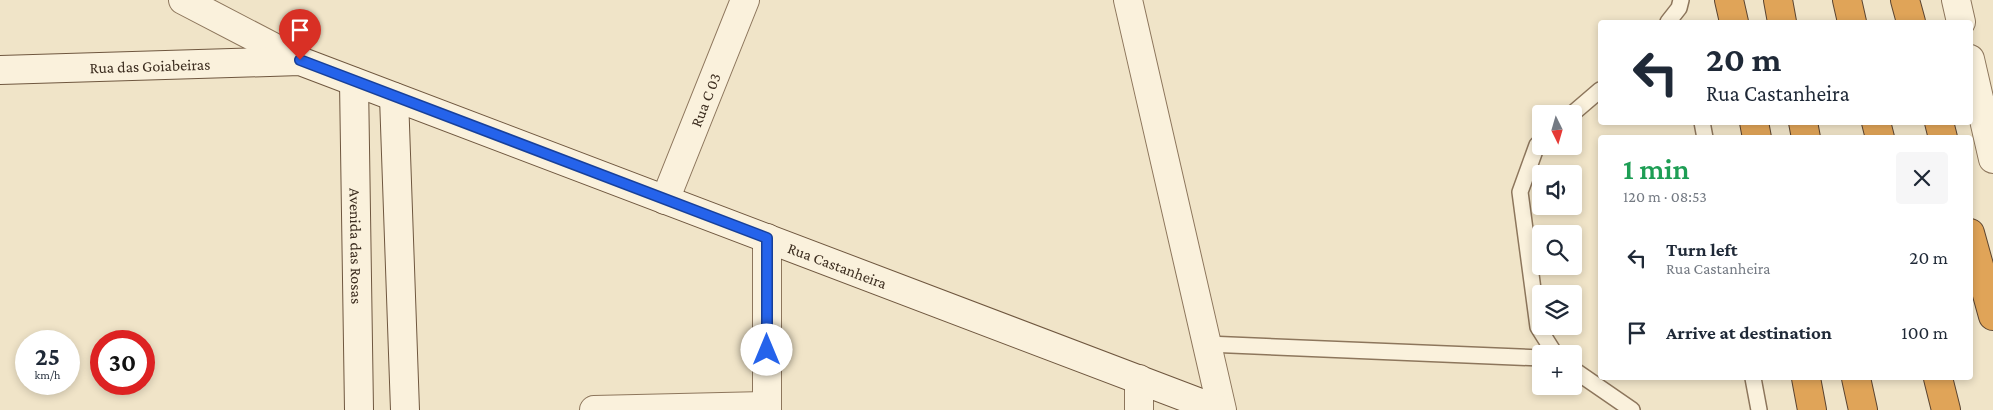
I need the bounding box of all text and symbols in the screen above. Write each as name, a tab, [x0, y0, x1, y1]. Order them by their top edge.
pin	[279, 9, 321, 60]
icon: arrive	[286, 16, 314, 44]
icon: left	[1623, 40, 1688, 105]
text: 20 m	[1706, 40, 1781, 79]
street label: Rua das Goiabeiras	[89, 56, 211, 76]
street label: Rua C 03	[687, 71, 724, 129]
text: Rua Castanheira	[1706, 81, 1850, 106]
north arrow	[1532, 105, 1582, 155]
map controls	[1532, 105, 1582, 395]
text: 1 min	[1623, 152, 1690, 185]
button: close	[1896, 152, 1948, 204]
button: sound	[1532, 165, 1582, 215]
street label: Avenida das Rosas	[347, 188, 365, 304]
text: 120 m · 08:53	[1623, 188, 1707, 205]
button: search	[1532, 225, 1582, 275]
street label: Rua Castanheira	[785, 239, 890, 292]
text: Turn left	[1666, 239, 1738, 260]
icon: left	[1623, 244, 1651, 272]
text: 20 m	[1909, 247, 1948, 268]
text: Rua Castanheira	[1666, 260, 1770, 277]
button: layers	[1532, 285, 1582, 335]
icon: arrive	[1623, 319, 1651, 347]
text: Arrive at destination	[1666, 322, 1832, 343]
text: 100 m	[1901, 322, 1948, 343]
position arrow	[740, 323, 792, 375]
speed limit sign: 30	[90, 330, 155, 395]
text: 25	[35, 343, 60, 370]
button: +	[1532, 345, 1582, 395]
text: km/h	[35, 368, 60, 382]

